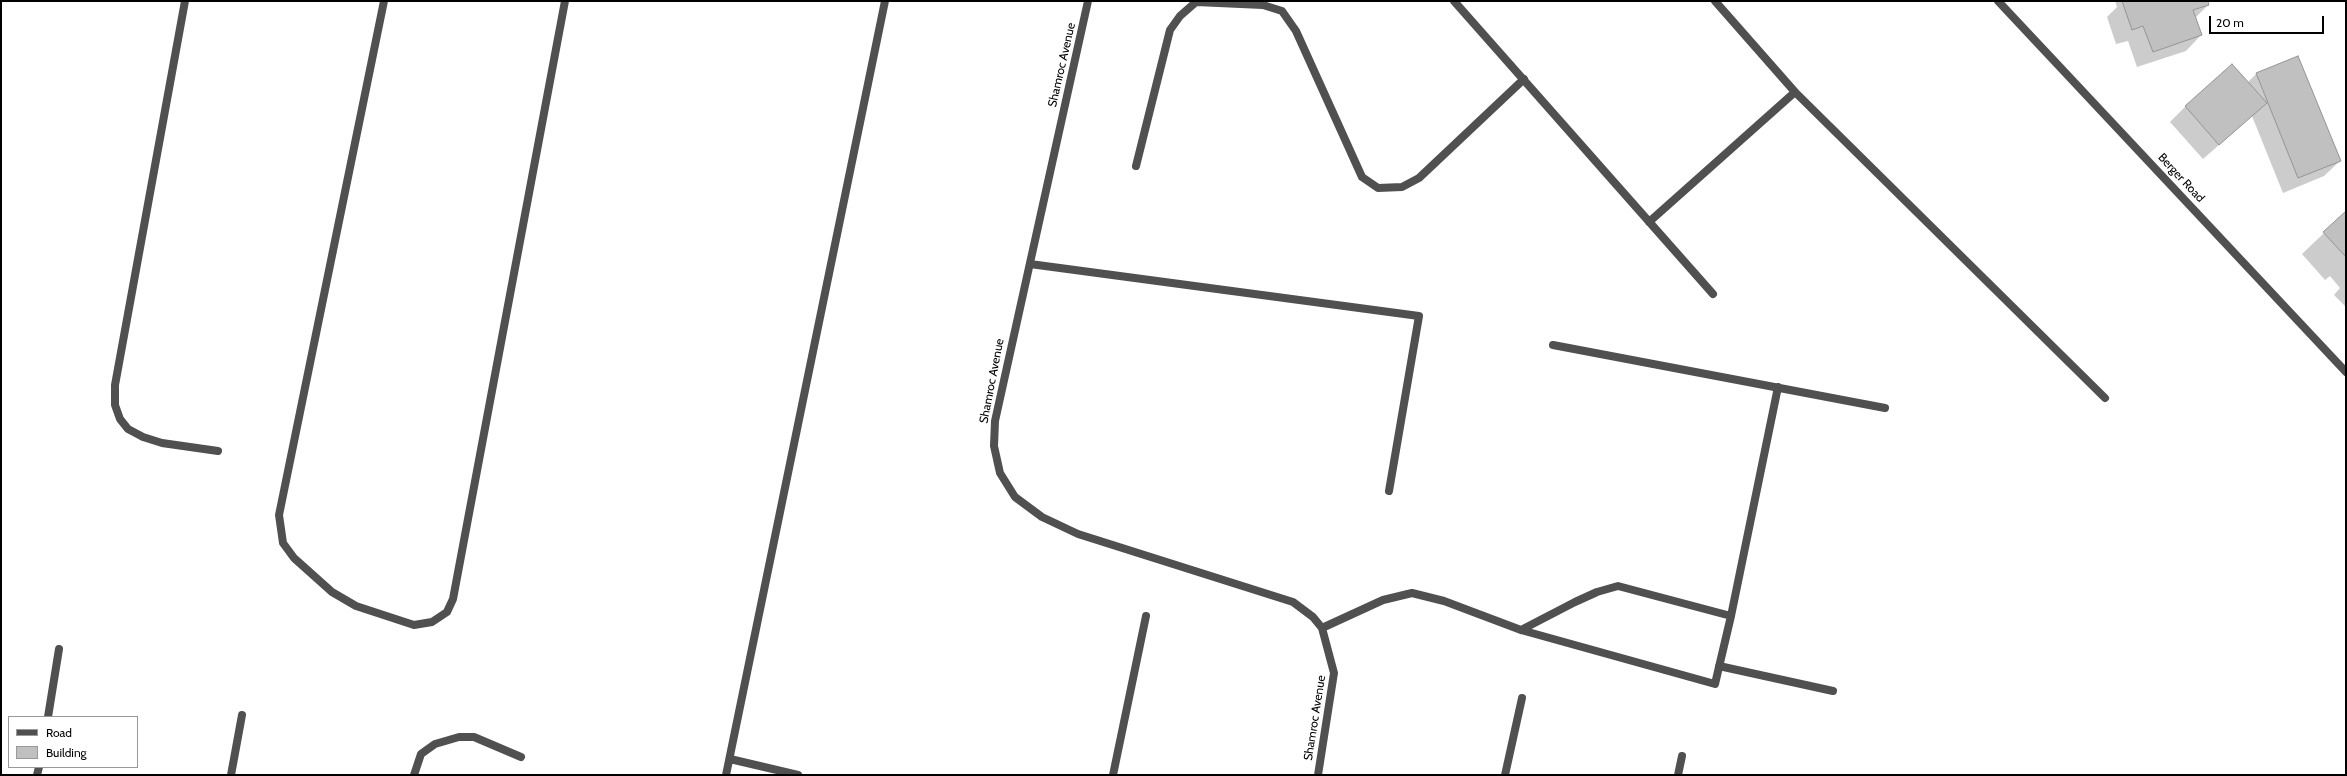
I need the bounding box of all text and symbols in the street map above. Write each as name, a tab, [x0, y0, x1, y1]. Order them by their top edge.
scale bar	[2211, 8, 2326, 34]
text: 20 m	[2216, 15, 2244, 30]
street label: Shamroc Avenue	[1045, 21, 1079, 109]
street label: Berger Road	[2155, 151, 2207, 205]
street label: Shamroc Avenue	[977, 337, 1007, 425]
street label: Shamroc Avenue	[1301, 674, 1329, 762]
legend	[8, 716, 138, 768]
text: Road	[46, 725, 72, 740]
text: Building	[46, 745, 87, 760]

